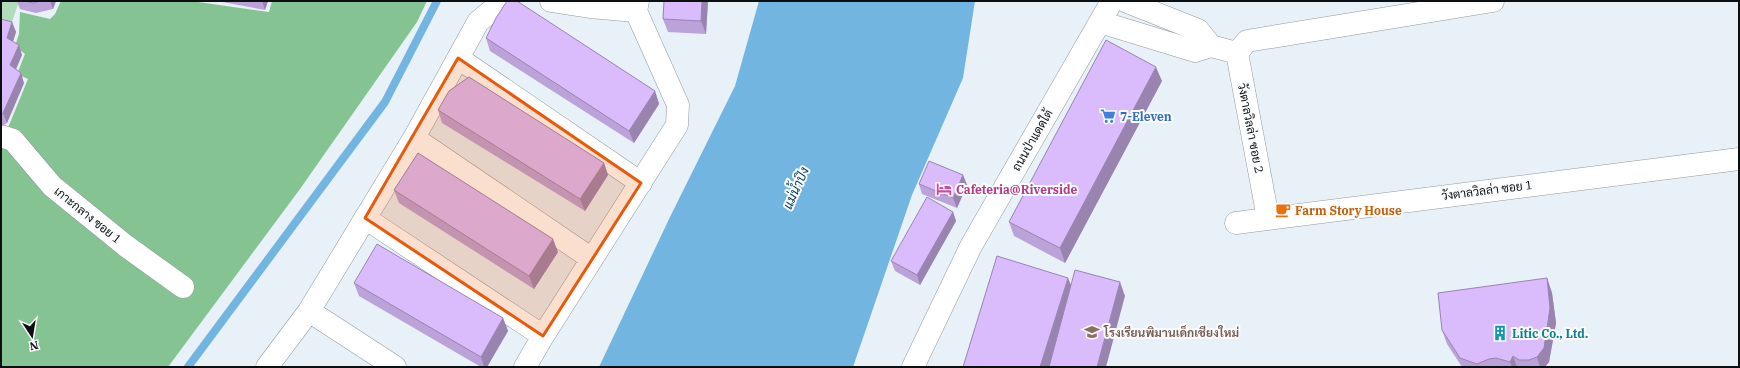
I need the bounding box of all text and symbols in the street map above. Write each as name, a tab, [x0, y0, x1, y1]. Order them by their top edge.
street label: วังตาลวิลล่า ซอย 2	[1235, 82, 1267, 174]
street label: ถนนป่าแดดใต้	[1008, 106, 1056, 174]
supermarket icon: 7-Eleven	[1099, 107, 1117, 125]
place label: 7-Eleven	[1120, 109, 1172, 124]
water label: แม่น้ำปิง	[776, 162, 813, 212]
street label: วังตาลวิลล่า ซอย 1	[1441, 177, 1533, 203]
hotel icon: Cafeteria@Riverside	[935, 180, 953, 198]
place label: Cafeteria@Riverside	[956, 182, 1078, 197]
street label: เกาะกลาง ซอย 1	[51, 183, 125, 247]
cafe icon: Farm Story House	[1274, 201, 1292, 219]
place label: Farm Story House	[1295, 203, 1402, 218]
north arrow	[12, 316, 52, 356]
school or university icon: โรงเรียนพิมานเด็กเชียงใหม่	[1083, 323, 1101, 341]
building icon: Litic Co., Ltd.	[1491, 324, 1509, 342]
place label: โรงเรียนพิมานเด็กเชียงใหม่	[1103, 325, 1239, 340]
place label: Litic Co., Ltd.	[1512, 326, 1588, 341]
text: N	[28, 338, 40, 354]

